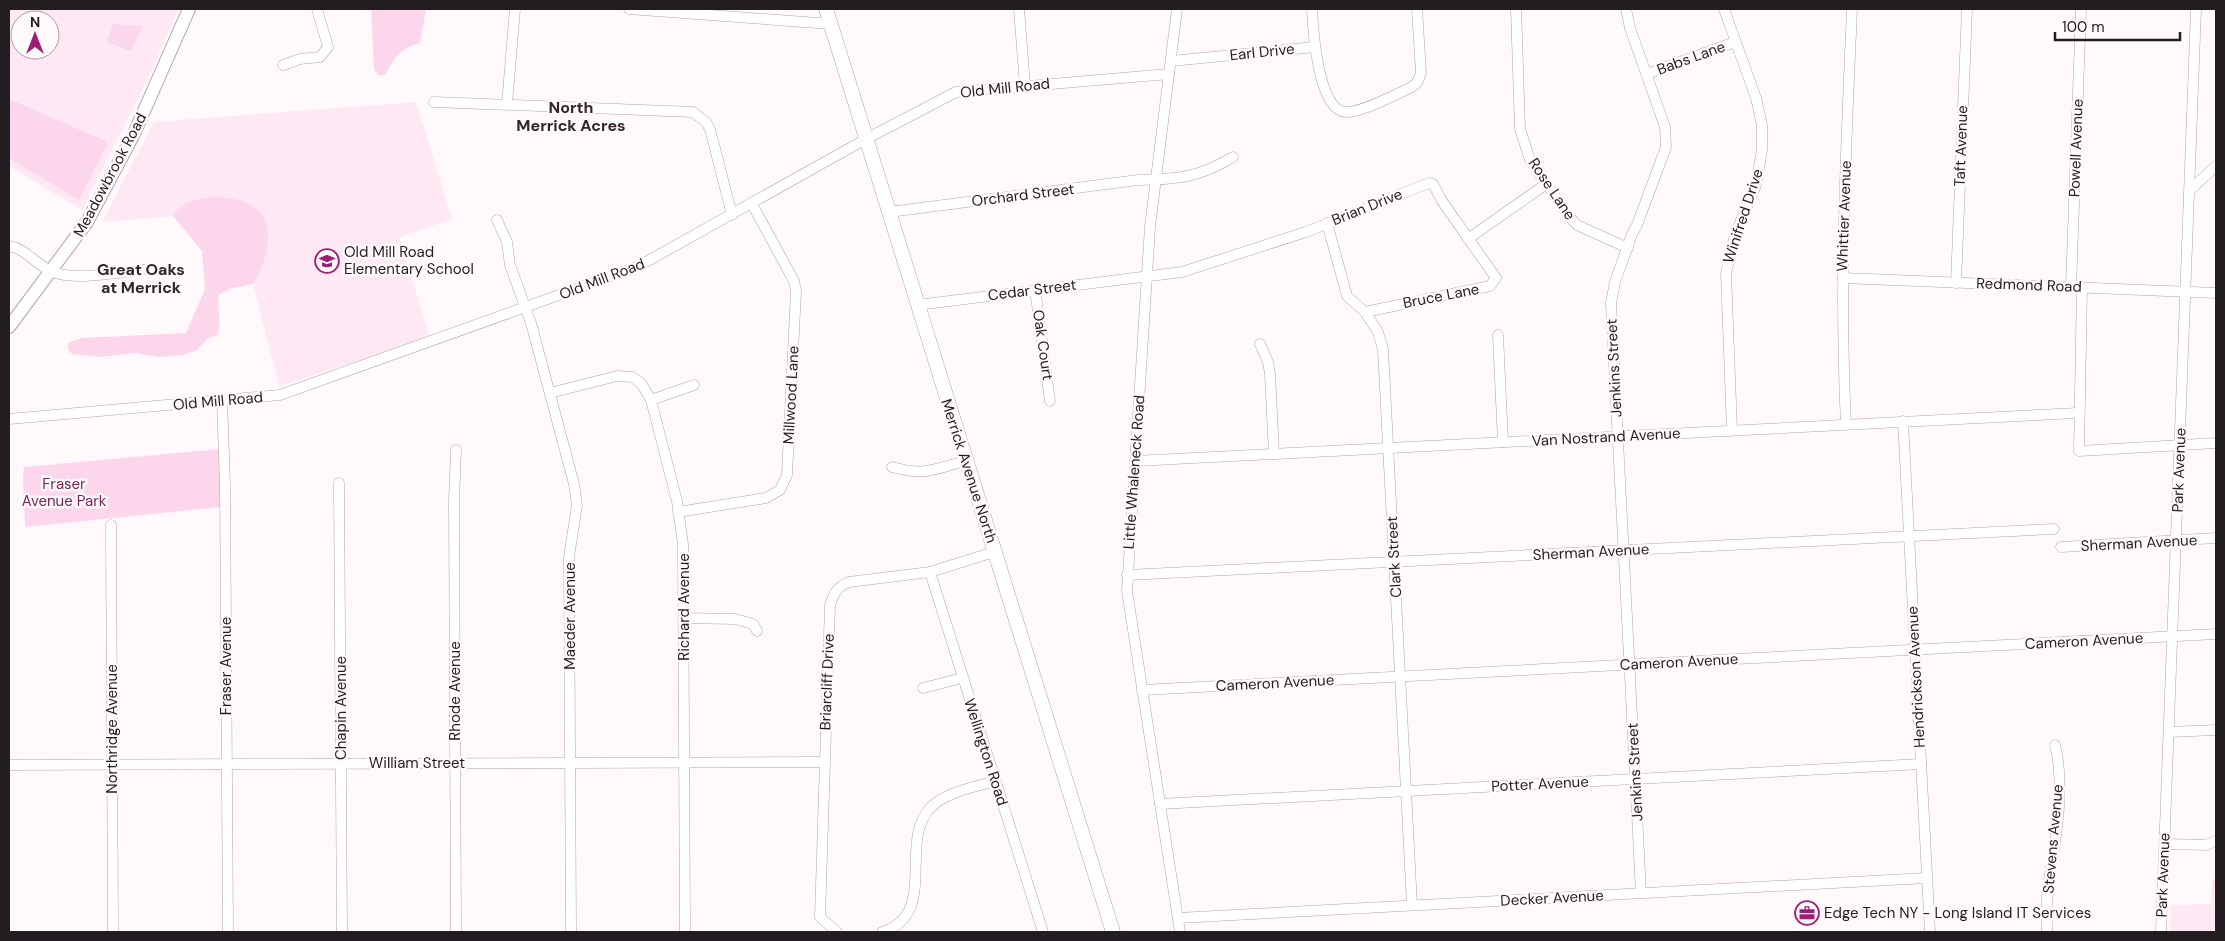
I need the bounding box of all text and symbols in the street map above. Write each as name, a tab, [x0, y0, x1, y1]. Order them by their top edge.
north arrow	[10, 10, 60, 60]
scale bar	[2055, 10, 2180, 42]
text: N	[30, 13, 40, 31]
text: 100 m	[2062, 17, 2105, 37]
street label: Babs Lane	[1654, 36, 1728, 80]
street label: Earl Drive	[1229, 39, 1295, 65]
street label: Old Mill Road	[959, 73, 1051, 103]
district label: North Merrick Acres	[516, 97, 626, 136]
street label: Powell Avenue	[2064, 99, 2088, 197]
street label: Taft Avenue	[1950, 105, 1972, 187]
street label: Meadowbrook Road	[69, 110, 151, 240]
street label: Rose Lane	[1524, 154, 1580, 224]
street label: Whittier Avenue	[1832, 160, 1856, 272]
street label: Winifred Drive	[1718, 166, 1768, 266]
street label: Orchard Street	[970, 179, 1076, 211]
street label: Brian Drive	[1329, 184, 1405, 230]
place label: Old Mill Road Elementary School	[344, 242, 474, 279]
school or university icon: Old Mill Road Elementary School	[314, 248, 340, 274]
street label: Old Mill Road	[556, 254, 648, 304]
district label: Great Oaks at Merrick	[97, 259, 185, 298]
street label: Redmond Road	[1976, 273, 2082, 297]
street label: Cedar Street	[987, 275, 1077, 305]
street label: Bruce Lane	[1401, 279, 1481, 313]
street label: Oak Court	[1028, 308, 1058, 382]
street label: Jenkins Street	[1601, 318, 1627, 418]
street label: Millwood Lane	[778, 345, 804, 445]
street label: Old Mill Road	[172, 387, 264, 415]
street label: Little Whaleneck Road	[1119, 394, 1149, 550]
street label: Merrick Avenue North	[936, 396, 1002, 546]
street label: Van Nostrand Avenue	[1531, 423, 1681, 451]
street label: Park Avenue	[2168, 427, 2190, 513]
park label: Fraser Avenue Park	[22, 474, 107, 511]
street label: Clark Street	[1382, 515, 1406, 598]
street label: Sherman Avenue	[2080, 530, 2198, 556]
street label: Sherman Avenue	[1532, 539, 1650, 565]
street label: Richard Avenue	[674, 553, 694, 661]
street label: Maeder Avenue	[560, 562, 580, 670]
street label: Hendrickson Avenue	[1902, 606, 1930, 748]
street label: Fraser Avenue	[216, 617, 236, 715]
street label: Cameron Avenue	[2024, 628, 2144, 654]
street label: Briarcliff Drive	[815, 633, 839, 731]
street label: Rhode Avenue	[445, 641, 465, 741]
street label: Cameron Avenue	[1619, 649, 1739, 675]
street label: Chapin Avenue	[331, 656, 351, 760]
street label: Northridge Avenue	[102, 664, 122, 794]
street label: Cameron Avenue	[1215, 670, 1335, 696]
street label: Wellington Road	[959, 696, 1013, 808]
street label: Jenkins Street	[1622, 722, 1648, 822]
street label: William Street	[369, 753, 465, 773]
street label: Potter Avenue	[1491, 771, 1589, 797]
street label: Stevens Avenue	[2038, 783, 2068, 895]
street label: Park Avenue	[2152, 832, 2174, 918]
street label: Decker Avenue	[1500, 885, 1604, 911]
office icon: Edge Tech NY - Long Island IT Services	[1794, 900, 1820, 926]
place label: Edge Tech NY - Long Island IT Services	[1824, 903, 2091, 923]

